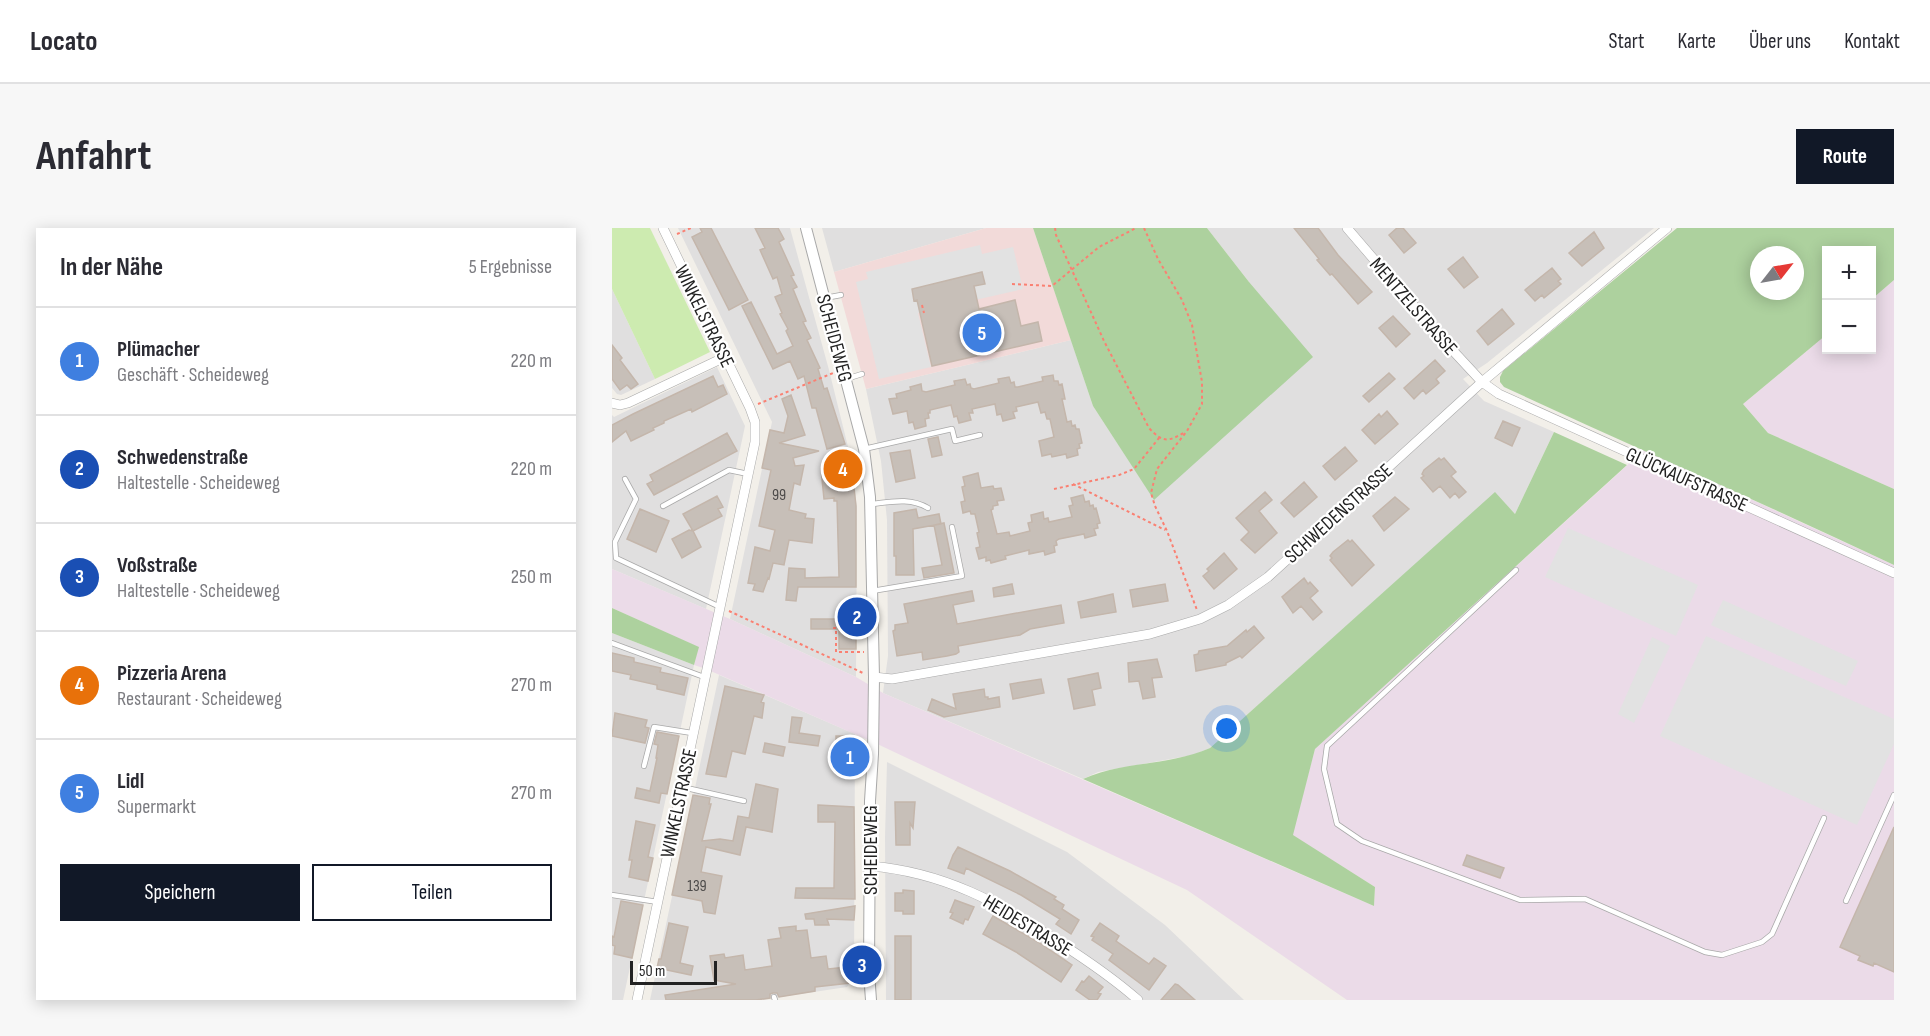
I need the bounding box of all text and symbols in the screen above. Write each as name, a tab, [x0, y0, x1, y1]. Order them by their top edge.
text: Locato	[30, 25, 97, 58]
text: Start	[1608, 29, 1645, 54]
text: Karte	[1678, 29, 1716, 54]
text: Über uns	[1749, 29, 1811, 54]
text: Kontakt	[1844, 29, 1900, 54]
button: Route	[1796, 129, 1894, 184]
text: Anfahrt	[36, 131, 151, 182]
north arrow	[1750, 246, 1804, 300]
map controls	[1822, 246, 1876, 354]
button: +	[1822, 246, 1876, 300]
text: In der Nähe	[60, 252, 163, 283]
street label: MENTZELSTRASSE	[1364, 253, 1462, 360]
text: 5 Ergebnisse	[469, 255, 552, 279]
street label: WINKELSTRASSE	[669, 261, 739, 372]
street label: SCHEIDEWEG	[811, 292, 857, 385]
button: −	[1822, 300, 1876, 354]
pin: 5	[962, 310, 1001, 356]
text: Plümacher	[117, 336, 200, 363]
text: 1	[76, 349, 83, 373]
text: 220 m	[511, 349, 552, 373]
text: Geschäft · Scheideweg	[117, 363, 269, 387]
street label: GLÜCKAUFSTRASSE	[1622, 442, 1751, 517]
text: Schwedenstraße	[117, 444, 248, 471]
pin: 4	[824, 446, 862, 492]
text: 2	[75, 457, 84, 481]
text: 220 m	[511, 457, 552, 481]
street label: SCHWEDENSTRASSE	[1280, 459, 1398, 569]
text: Haltestelle · Scheideweg	[117, 471, 280, 495]
house number: 99	[772, 486, 786, 505]
text: Voßstraße	[117, 552, 197, 579]
text: 3	[75, 565, 84, 589]
text: 250 m	[511, 565, 552, 589]
text: Haltestelle · Scheideweg	[117, 579, 280, 603]
pin: 2	[838, 594, 876, 640]
text: Pizzeria Arena	[117, 660, 227, 687]
text: 4	[75, 673, 84, 697]
text: 270 m	[511, 673, 552, 697]
text: Restaurant · Scheideweg	[117, 687, 282, 711]
your location	[1212, 714, 1241, 743]
pin: 1	[830, 734, 870, 780]
street label: WINKELSTRASSE	[656, 746, 702, 860]
text: Lidl	[117, 768, 144, 795]
text: 5	[75, 781, 84, 805]
text: 270 m	[511, 781, 552, 805]
text: Supermarkt	[117, 795, 196, 819]
street label: SCHEIDEWEG	[859, 805, 883, 895]
button: Speichern	[60, 864, 300, 921]
button: Teilen	[312, 864, 552, 921]
house number: 139	[687, 877, 707, 896]
street label: HEIDESTRASSE	[979, 890, 1076, 962]
pin: 3	[842, 942, 882, 988]
scale bar	[630, 958, 717, 986]
text: 50 m	[639, 962, 665, 981]

